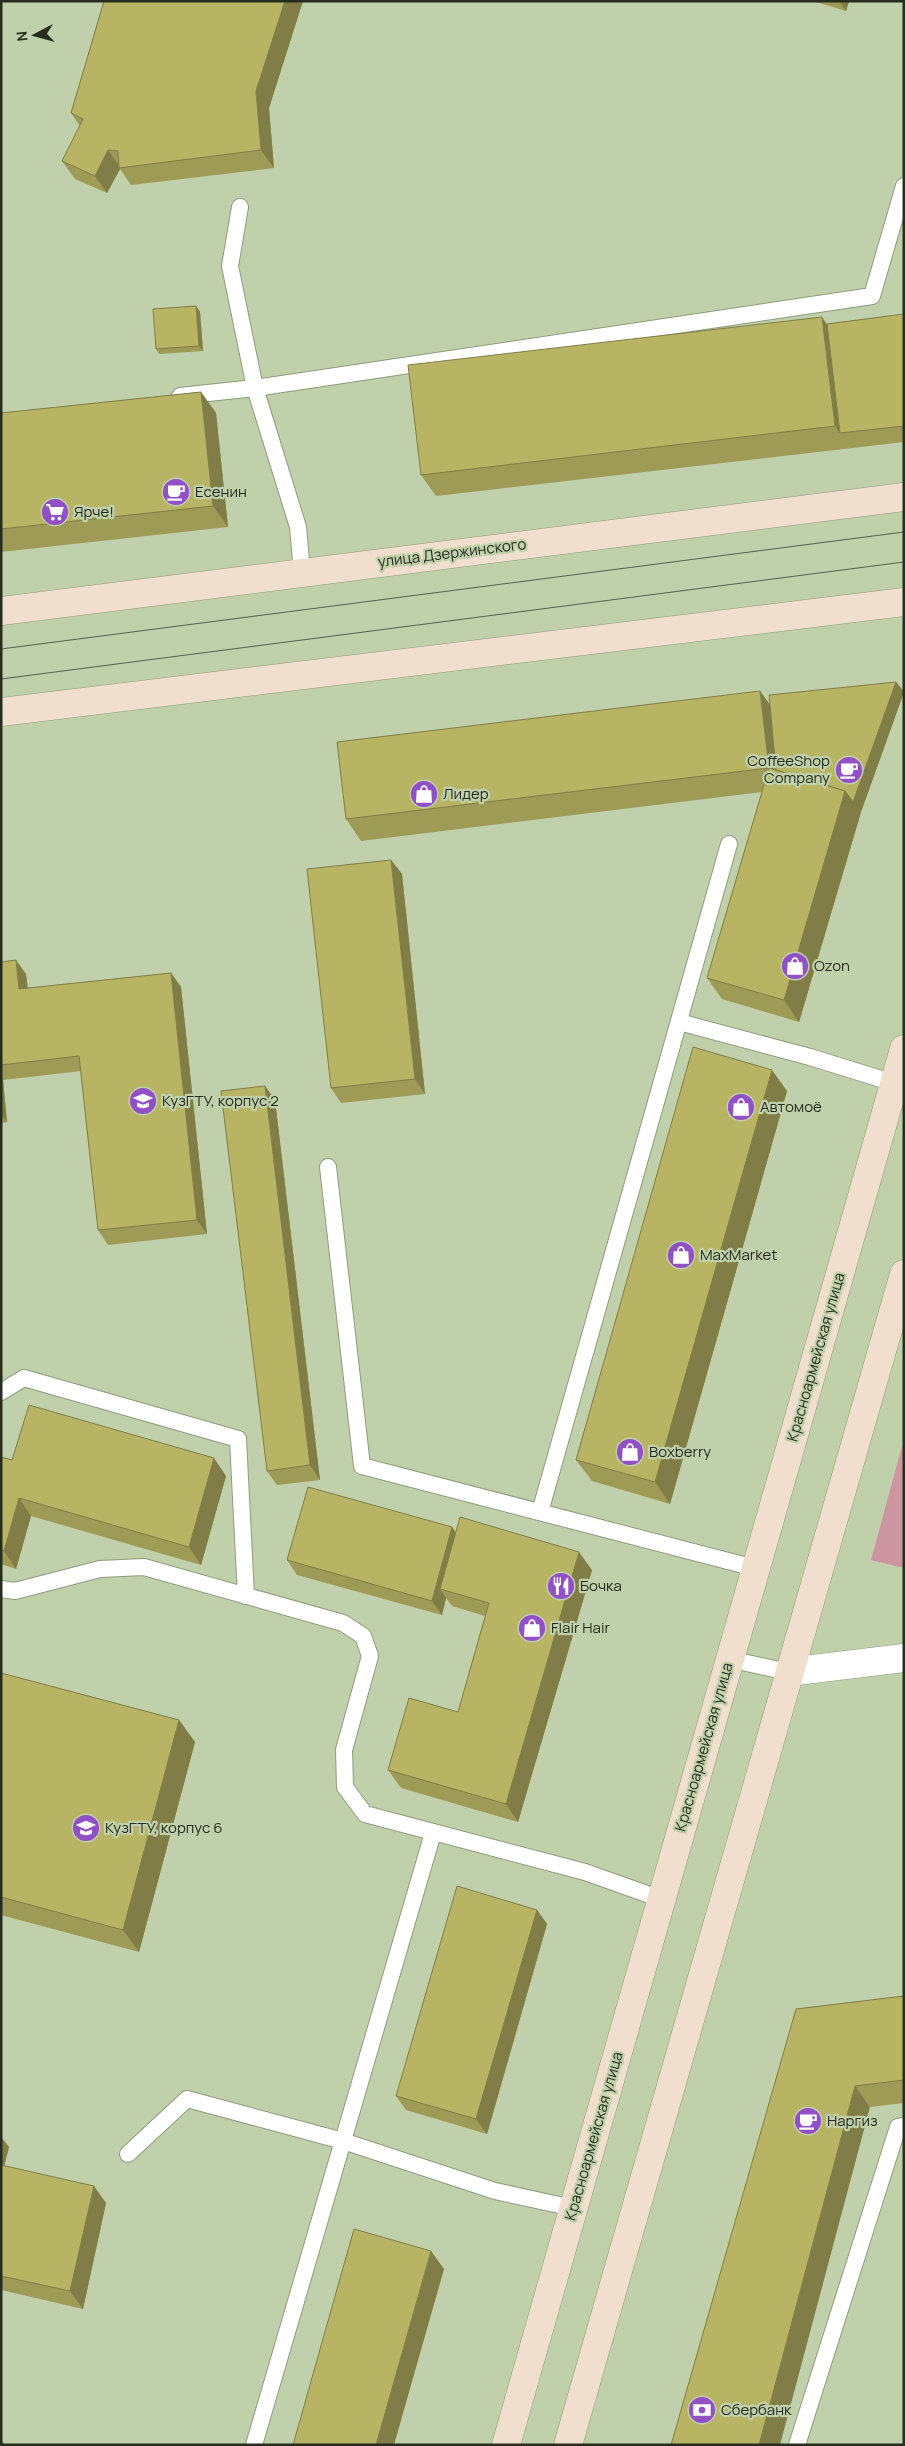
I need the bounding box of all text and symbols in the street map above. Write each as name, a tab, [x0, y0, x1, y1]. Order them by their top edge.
north arrow	[10, 10, 60, 60]
text: N	[12, 30, 32, 42]
cafe icon: Есенин	[161, 477, 191, 507]
place label: Есенин	[195, 481, 247, 502]
supermarket icon: Ярче!	[40, 497, 70, 527]
place label: Ярче!	[74, 501, 114, 522]
street label: улица Дзержинского	[377, 533, 527, 572]
place label: CoffeeShop Company	[747, 750, 830, 788]
cafe icon: CoffeeShop Company	[834, 755, 864, 785]
shop icon: Лидер	[409, 779, 439, 809]
place label: Лидер	[443, 783, 489, 804]
shop icon: Ozon	[780, 951, 810, 981]
place label: Ozon	[814, 955, 850, 976]
school or university icon: КузГТУ, корпус 2	[128, 1086, 158, 1116]
place label: КузГТУ, корпус 2	[162, 1090, 279, 1111]
shop icon: Автомоё	[726, 1092, 756, 1122]
place label: Автомоё	[760, 1096, 822, 1117]
shop icon: MaxMarket	[666, 1240, 696, 1270]
place label: MaxMarket	[700, 1244, 777, 1265]
street label: Красноармейская улица	[781, 1270, 850, 1444]
shop icon: Boxberry	[615, 1437, 645, 1467]
place label: Boxberry	[649, 1441, 711, 1462]
restaurant icon: Бочка	[546, 1571, 576, 1601]
place label: Бочка	[580, 1575, 622, 1596]
shop icon: Flair Hair	[517, 1613, 547, 1643]
place label: Flair Hair	[551, 1617, 610, 1638]
street label: Красноармейская улица	[669, 1660, 738, 1834]
school or university icon: КузГТУ, корпус 6	[71, 1813, 101, 1843]
place label: КузГТУ, корпус 6	[105, 1817, 223, 1838]
street label: Красноармейская улица	[559, 2049, 628, 2223]
cafe icon: Наргиз	[793, 2106, 823, 2136]
place label: Наргиз	[827, 2110, 878, 2131]
bank icon: Сбербанк	[687, 2395, 717, 2425]
place label: Сбербанк	[721, 2399, 792, 2420]

